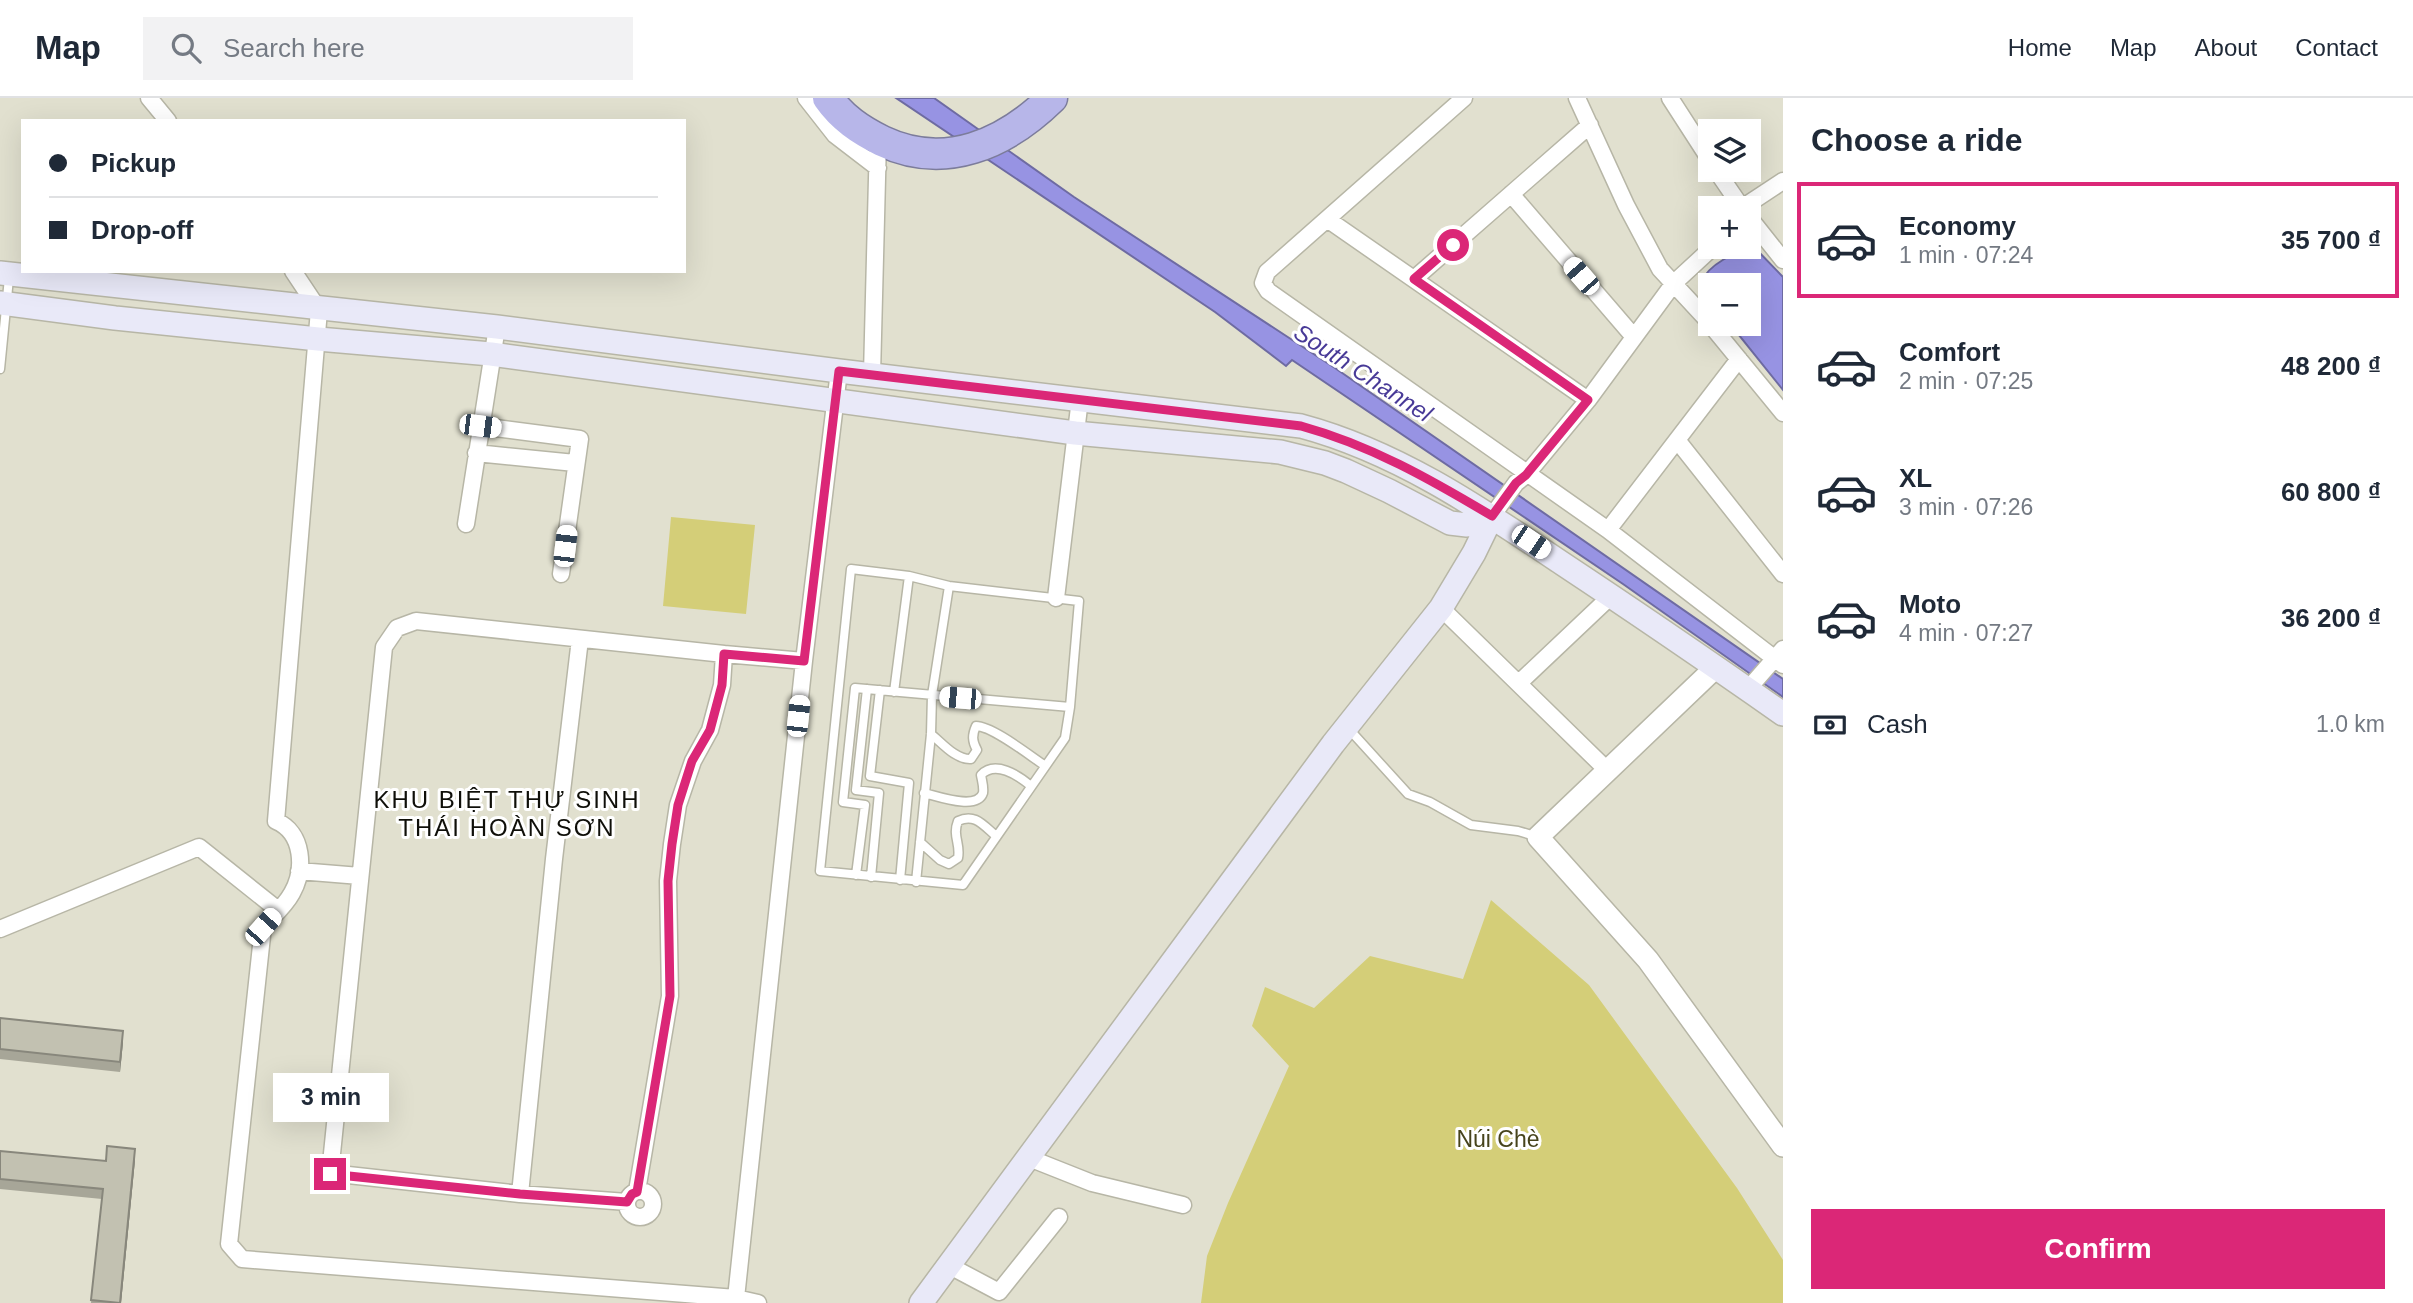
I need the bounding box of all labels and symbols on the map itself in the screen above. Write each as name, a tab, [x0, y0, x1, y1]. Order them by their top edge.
route start	[1437, 229, 1469, 261]
car	[1560, 253, 1603, 299]
water label: South Channel	[1289, 318, 1438, 428]
car	[458, 413, 503, 439]
car	[1508, 522, 1555, 562]
car	[553, 524, 578, 568]
car	[939, 686, 982, 710]
car	[786, 694, 811, 738]
district label: KHU BIỆT THỰ SINH THÁI HOÀN SƠN	[374, 786, 640, 841]
car	[242, 904, 285, 950]
callout: 3 min	[272, 1072, 388, 1122]
park label: Núi Chè	[1456, 1126, 1540, 1152]
route end	[314, 1158, 346, 1190]

